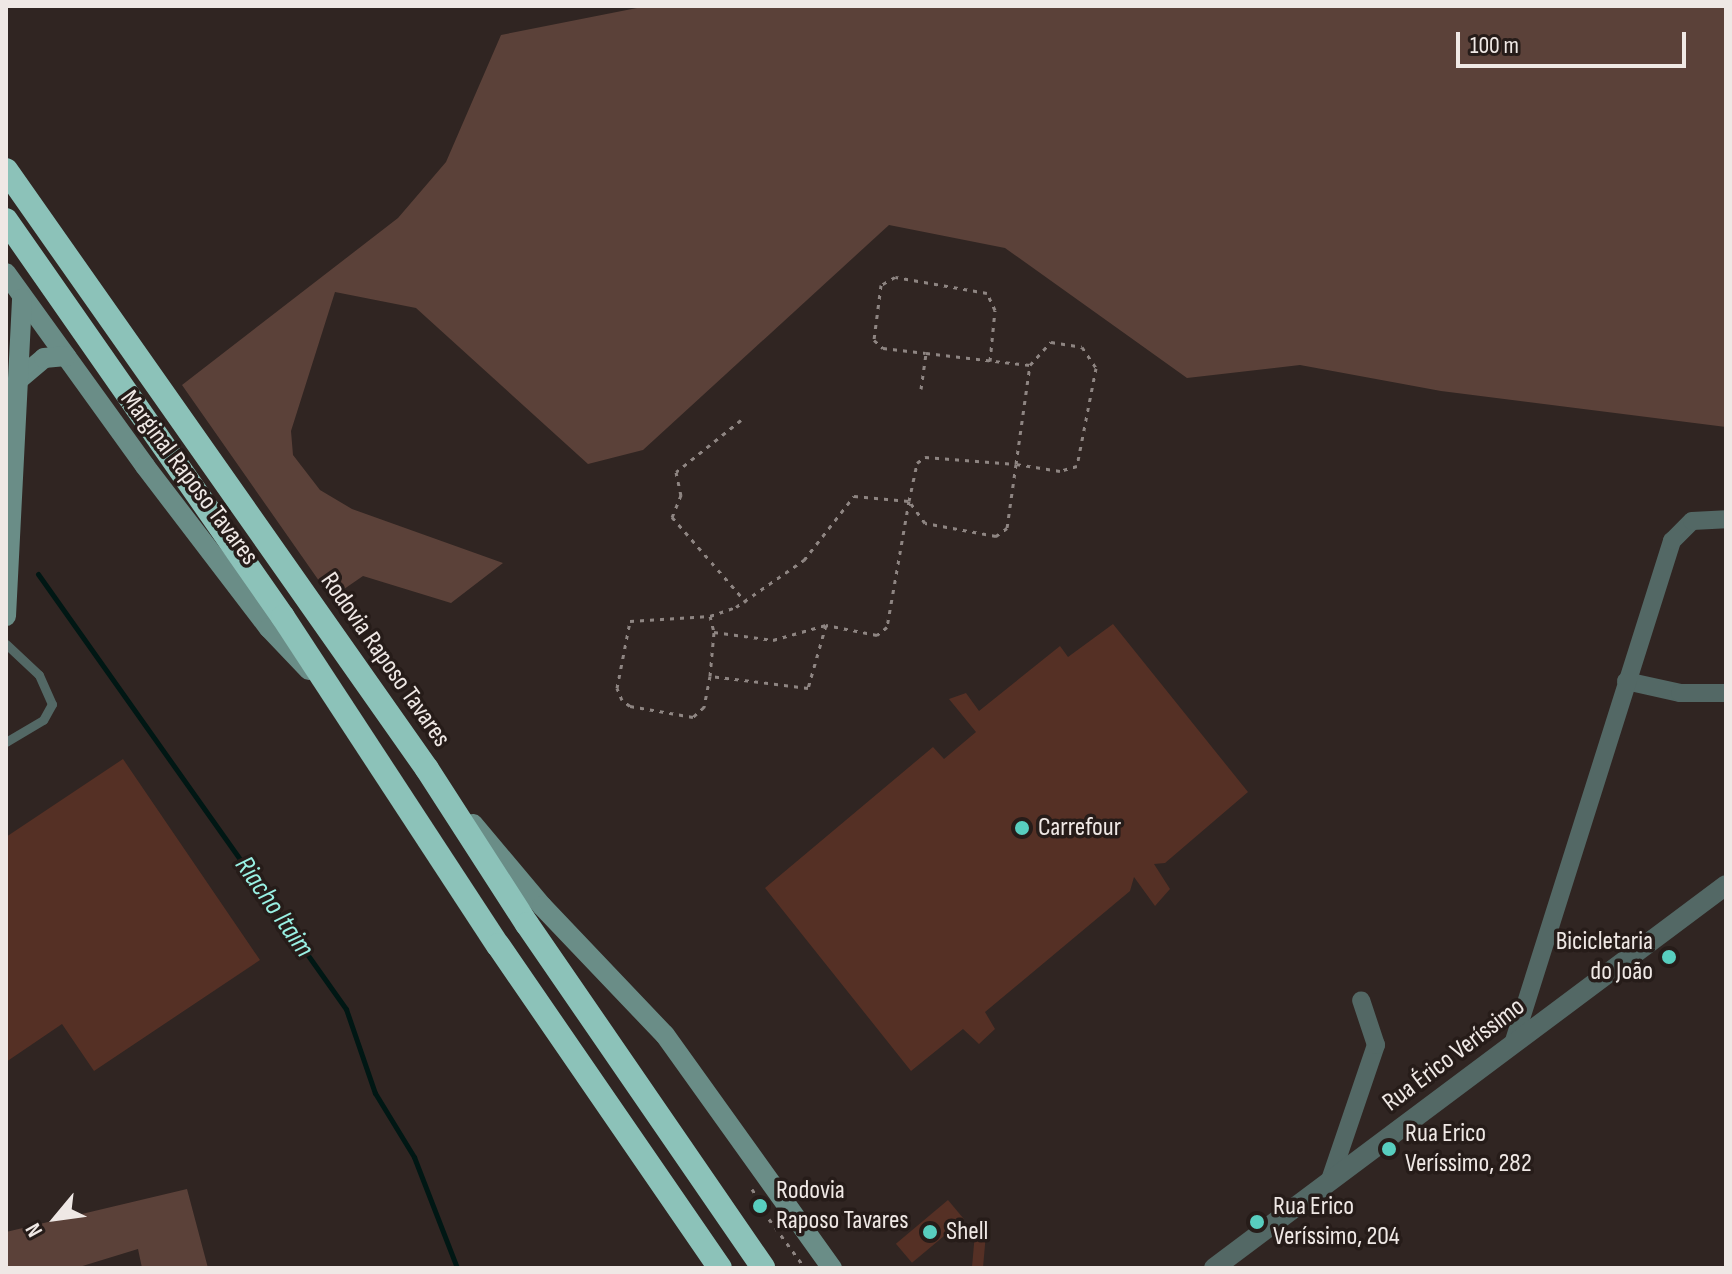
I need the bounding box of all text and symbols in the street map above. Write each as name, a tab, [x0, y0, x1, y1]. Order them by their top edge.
scale bar	[1460, 16, 1690, 66]
text: 100 m	[1470, 31, 1519, 60]
street label: Marginal Raposo Tavares	[113, 385, 265, 571]
street label: Rodovia Raposo Tavares	[313, 567, 457, 753]
place label: Carrefour	[1038, 812, 1121, 844]
marker: Carrefour	[1013, 819, 1031, 837]
water label: Riacho Itaim	[227, 850, 321, 964]
place label: Bicicletaria do João	[1556, 926, 1653, 988]
marker: Bicicletaria do João	[1660, 948, 1678, 966]
street label: Rua Érico Veríssimo	[1377, 992, 1531, 1118]
place label: Rua Erico Veríssimo, 282	[1405, 1118, 1532, 1180]
marker: Rua Erico Veríssimo, 282	[1380, 1140, 1398, 1158]
place label: Rodovia Raposo Tavares	[776, 1175, 909, 1236]
north arrow	[16, 1178, 96, 1258]
place label: Rua Erico Veríssimo, 204	[1273, 1191, 1400, 1252]
marker: Rodovia Raposo Tavares	[751, 1197, 769, 1215]
marker: Rua Erico Veríssimo, 204	[1248, 1213, 1266, 1231]
place label: Shell	[946, 1216, 988, 1248]
text: N	[20, 1218, 49, 1242]
marker: Shell	[921, 1223, 939, 1241]

